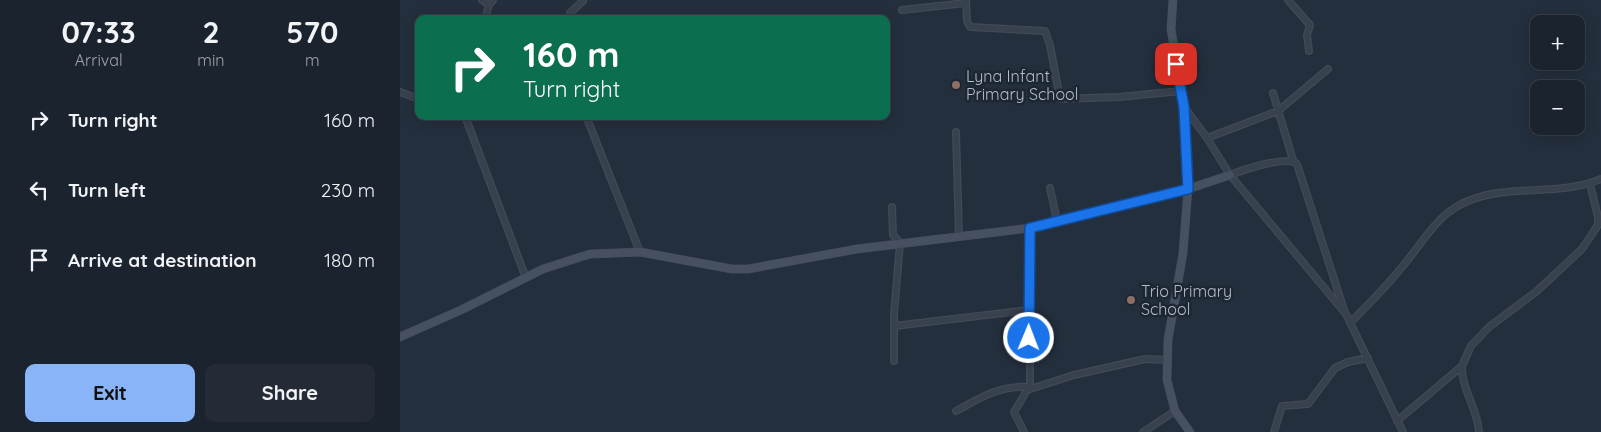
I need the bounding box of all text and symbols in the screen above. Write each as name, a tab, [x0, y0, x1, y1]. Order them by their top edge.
text: 07:33	[62, 13, 136, 51]
text: 2	[202, 13, 220, 51]
text: 570	[286, 13, 338, 51]
map controls	[1530, 15, 1585, 135]
button: +	[1530, 15, 1585, 70]
text: 160 m	[523, 32, 620, 76]
icon: right	[440, 35, 505, 100]
pin	[1155, 43, 1197, 85]
text: Arrival	[75, 50, 123, 70]
text: min	[197, 50, 225, 70]
text: m	[305, 50, 320, 70]
icon: arrive	[1162, 50, 1190, 78]
place label: Lyna Infant Primary School	[966, 66, 1078, 104]
text: Turn right	[523, 75, 620, 103]
marker: Lyna Infant Primary School	[950, 79, 962, 91]
button: −	[1530, 80, 1585, 135]
icon: right	[25, 106, 53, 134]
text: Turn right	[68, 108, 157, 132]
text: 160 m	[324, 108, 375, 132]
icon: left	[25, 176, 53, 204]
text: Turn left	[68, 178, 146, 202]
text: 230 m	[321, 178, 375, 202]
icon: arrive	[25, 246, 53, 274]
text: Arrive at destination	[68, 248, 257, 272]
text: 180 m	[324, 248, 375, 272]
place label: Trio Primary School	[1141, 281, 1232, 319]
marker: Trio Primary School	[1125, 294, 1137, 306]
position arrow	[1002, 311, 1054, 363]
button: Exit	[25, 364, 195, 422]
button: Share	[205, 364, 375, 422]

